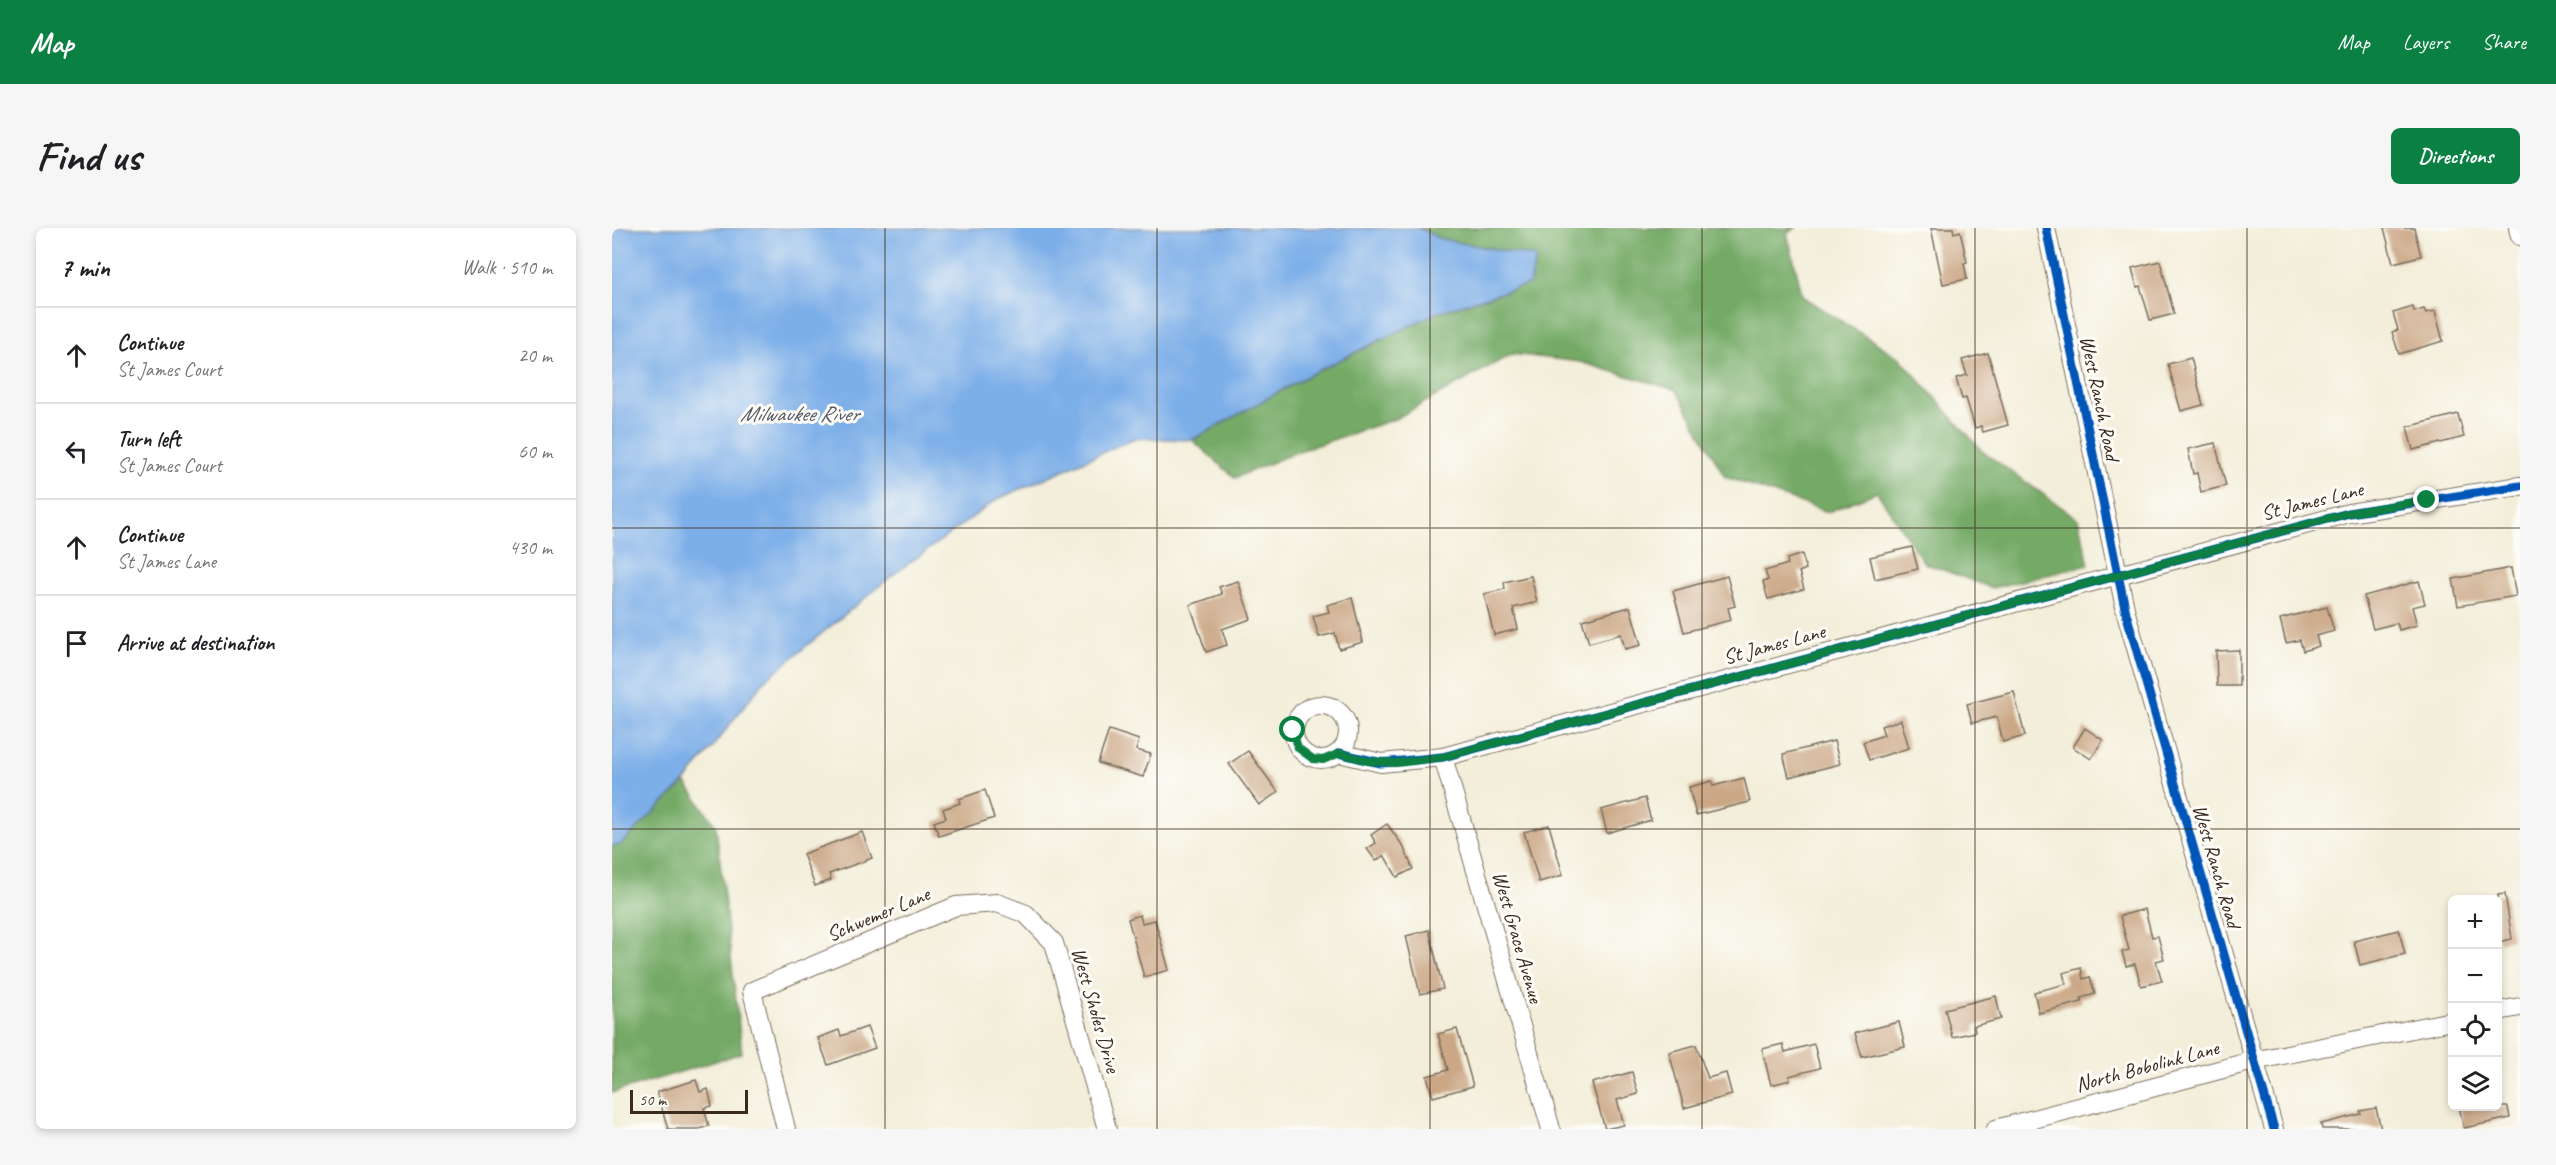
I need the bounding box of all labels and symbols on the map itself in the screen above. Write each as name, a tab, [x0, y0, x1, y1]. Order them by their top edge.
street label: West Ranch Road	[2074, 333, 2126, 465]
water label: Milwaukee River	[740, 400, 861, 428]
street label: St James Lane	[2258, 475, 2368, 526]
route end	[2413, 486, 2439, 512]
street label: St James Lane	[1720, 617, 1830, 670]
route start	[1279, 716, 1305, 742]
street label: West Ranch Road	[2187, 801, 2248, 933]
street label: West Grace Avenue	[1487, 868, 1549, 1007]
street label: Schwemer Lane	[823, 880, 935, 947]
street label: West Sholes Drive	[1066, 945, 1127, 1077]
street label: North Bobolink Lane	[2073, 1034, 2223, 1098]
scale bar	[630, 1087, 748, 1114]

